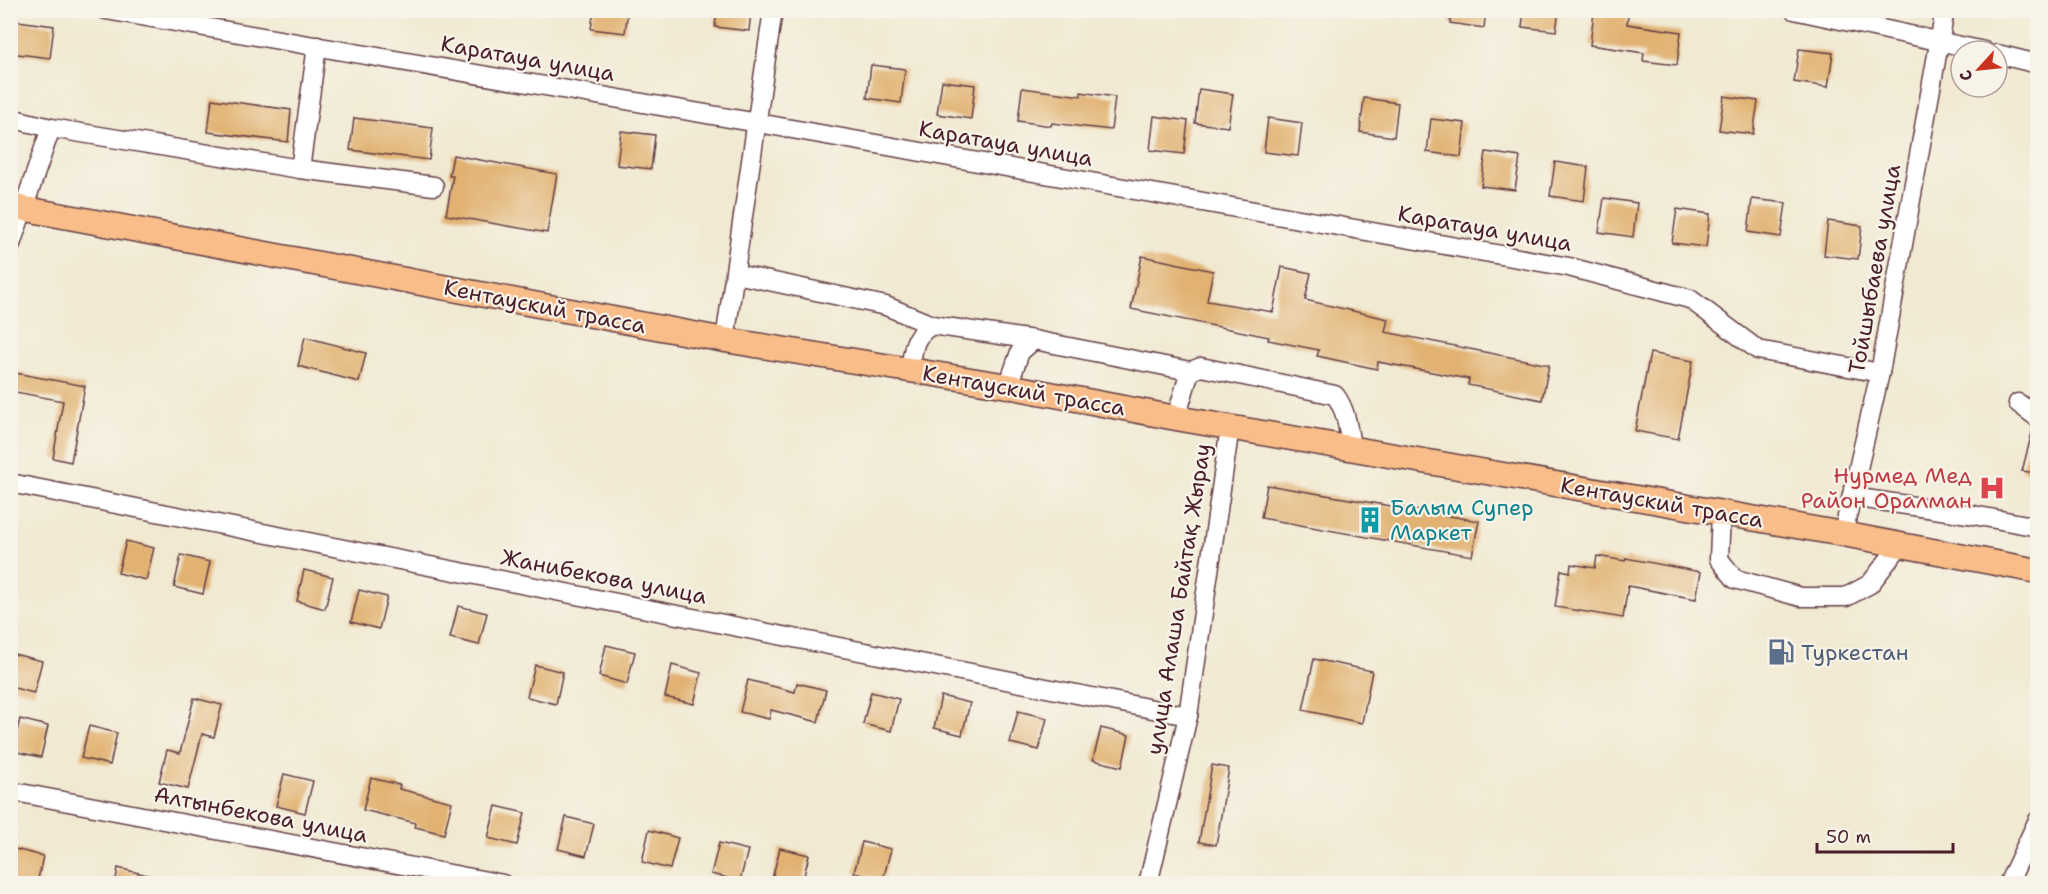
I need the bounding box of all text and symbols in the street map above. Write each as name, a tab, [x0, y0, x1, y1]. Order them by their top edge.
street label: Каратауа улица	[439, 29, 617, 88]
north arrow	[1949, 39, 2009, 99]
text: С	[1954, 66, 1978, 85]
street label: Каратауа улица	[917, 114, 1095, 173]
street label: Тойшыбаева улица	[1842, 162, 1907, 376]
street label: Каратауа улица	[1396, 199, 1574, 258]
street label: Кентауский трасса	[441, 273, 649, 340]
street label: Кентауский трасса	[920, 358, 1128, 423]
street label: улица Алаша Байтақ Жырау	[1140, 441, 1217, 757]
place label: Нурмед Мед Район Оралман	[1801, 461, 1972, 515]
street label: Кентауский трасса	[1558, 470, 1766, 535]
hospital icon: Нурмед Мед Район Оралман	[1977, 473, 2007, 503]
place label: Балым Супер Маркет	[1390, 493, 1534, 547]
building icon: Балым Супер Маркет	[1355, 505, 1385, 535]
street label: Жанибекова улица	[499, 542, 710, 611]
fuel station icon: Туркестан	[1766, 637, 1796, 667]
place label: Туркестан	[1801, 638, 1909, 667]
street label: Алтынбекова улица	[152, 780, 370, 849]
scale bar	[1817, 816, 1954, 854]
text: 50 m	[1826, 825, 1871, 849]

